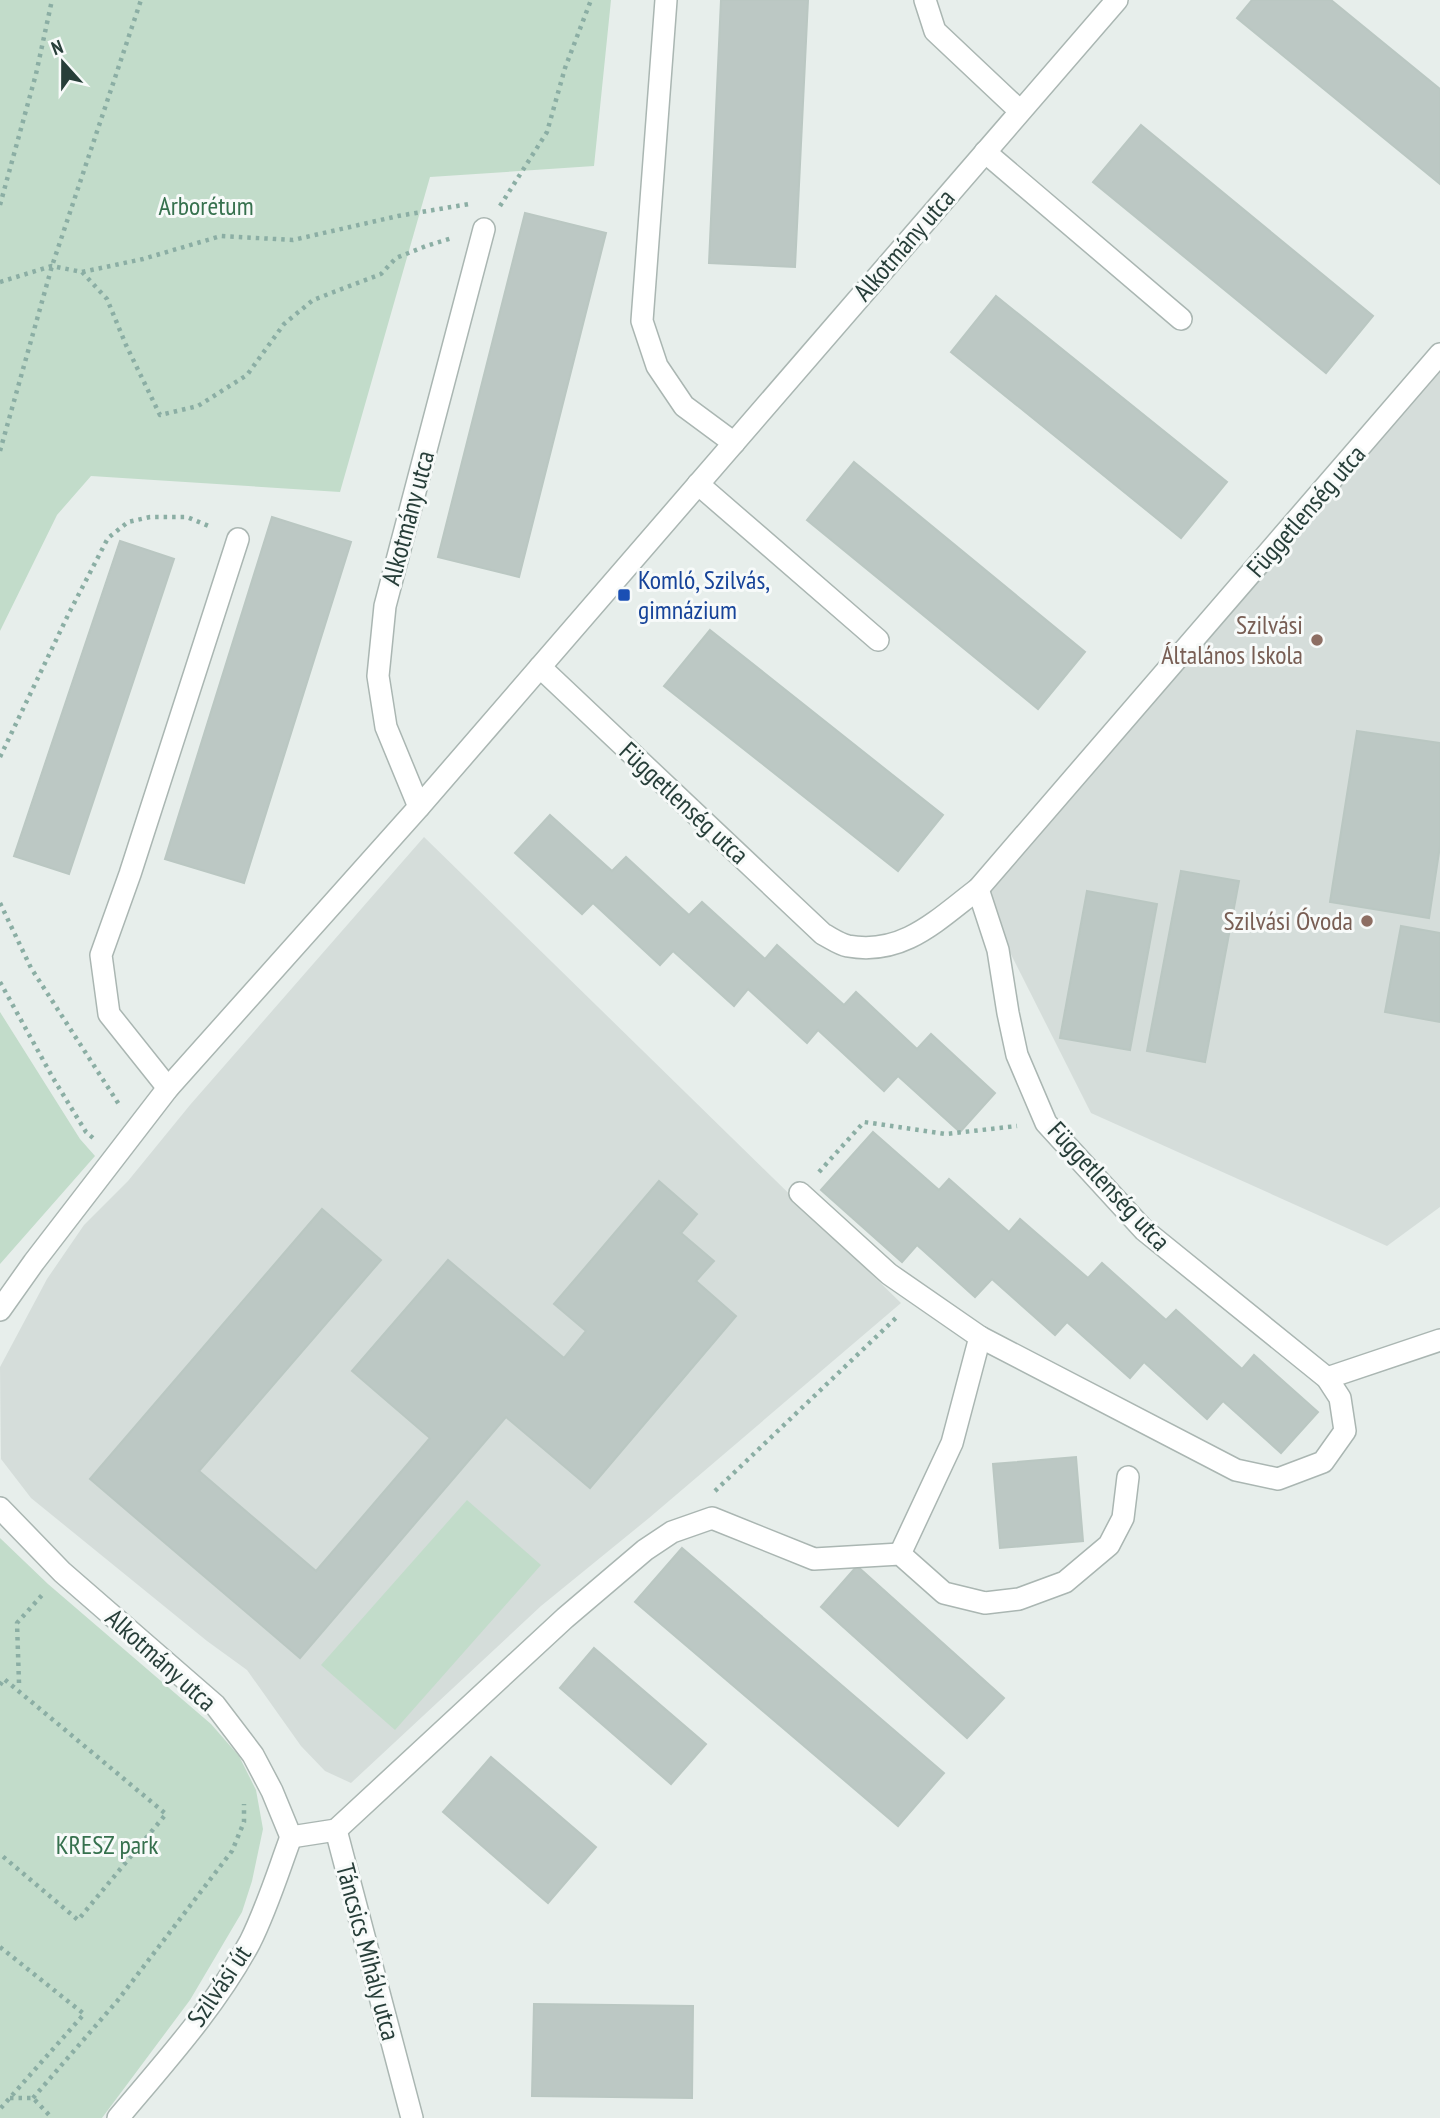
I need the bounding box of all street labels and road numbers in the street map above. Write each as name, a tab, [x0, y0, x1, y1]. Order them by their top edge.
street label: Alkotmány utca	[846, 182, 961, 307]
street label: Függetlenség utca	[1239, 438, 1372, 584]
street label: Alkotmány utca	[374, 447, 441, 589]
street label: Függetlenség utca	[613, 734, 756, 871]
street label: Függetlenség utca	[1041, 1114, 1178, 1257]
street label: Alkotmány utca	[99, 1601, 224, 1718]
street label: Táncsics Mihály utca	[329, 1860, 408, 2044]
street label: Szilvási út	[179, 1939, 258, 2033]

